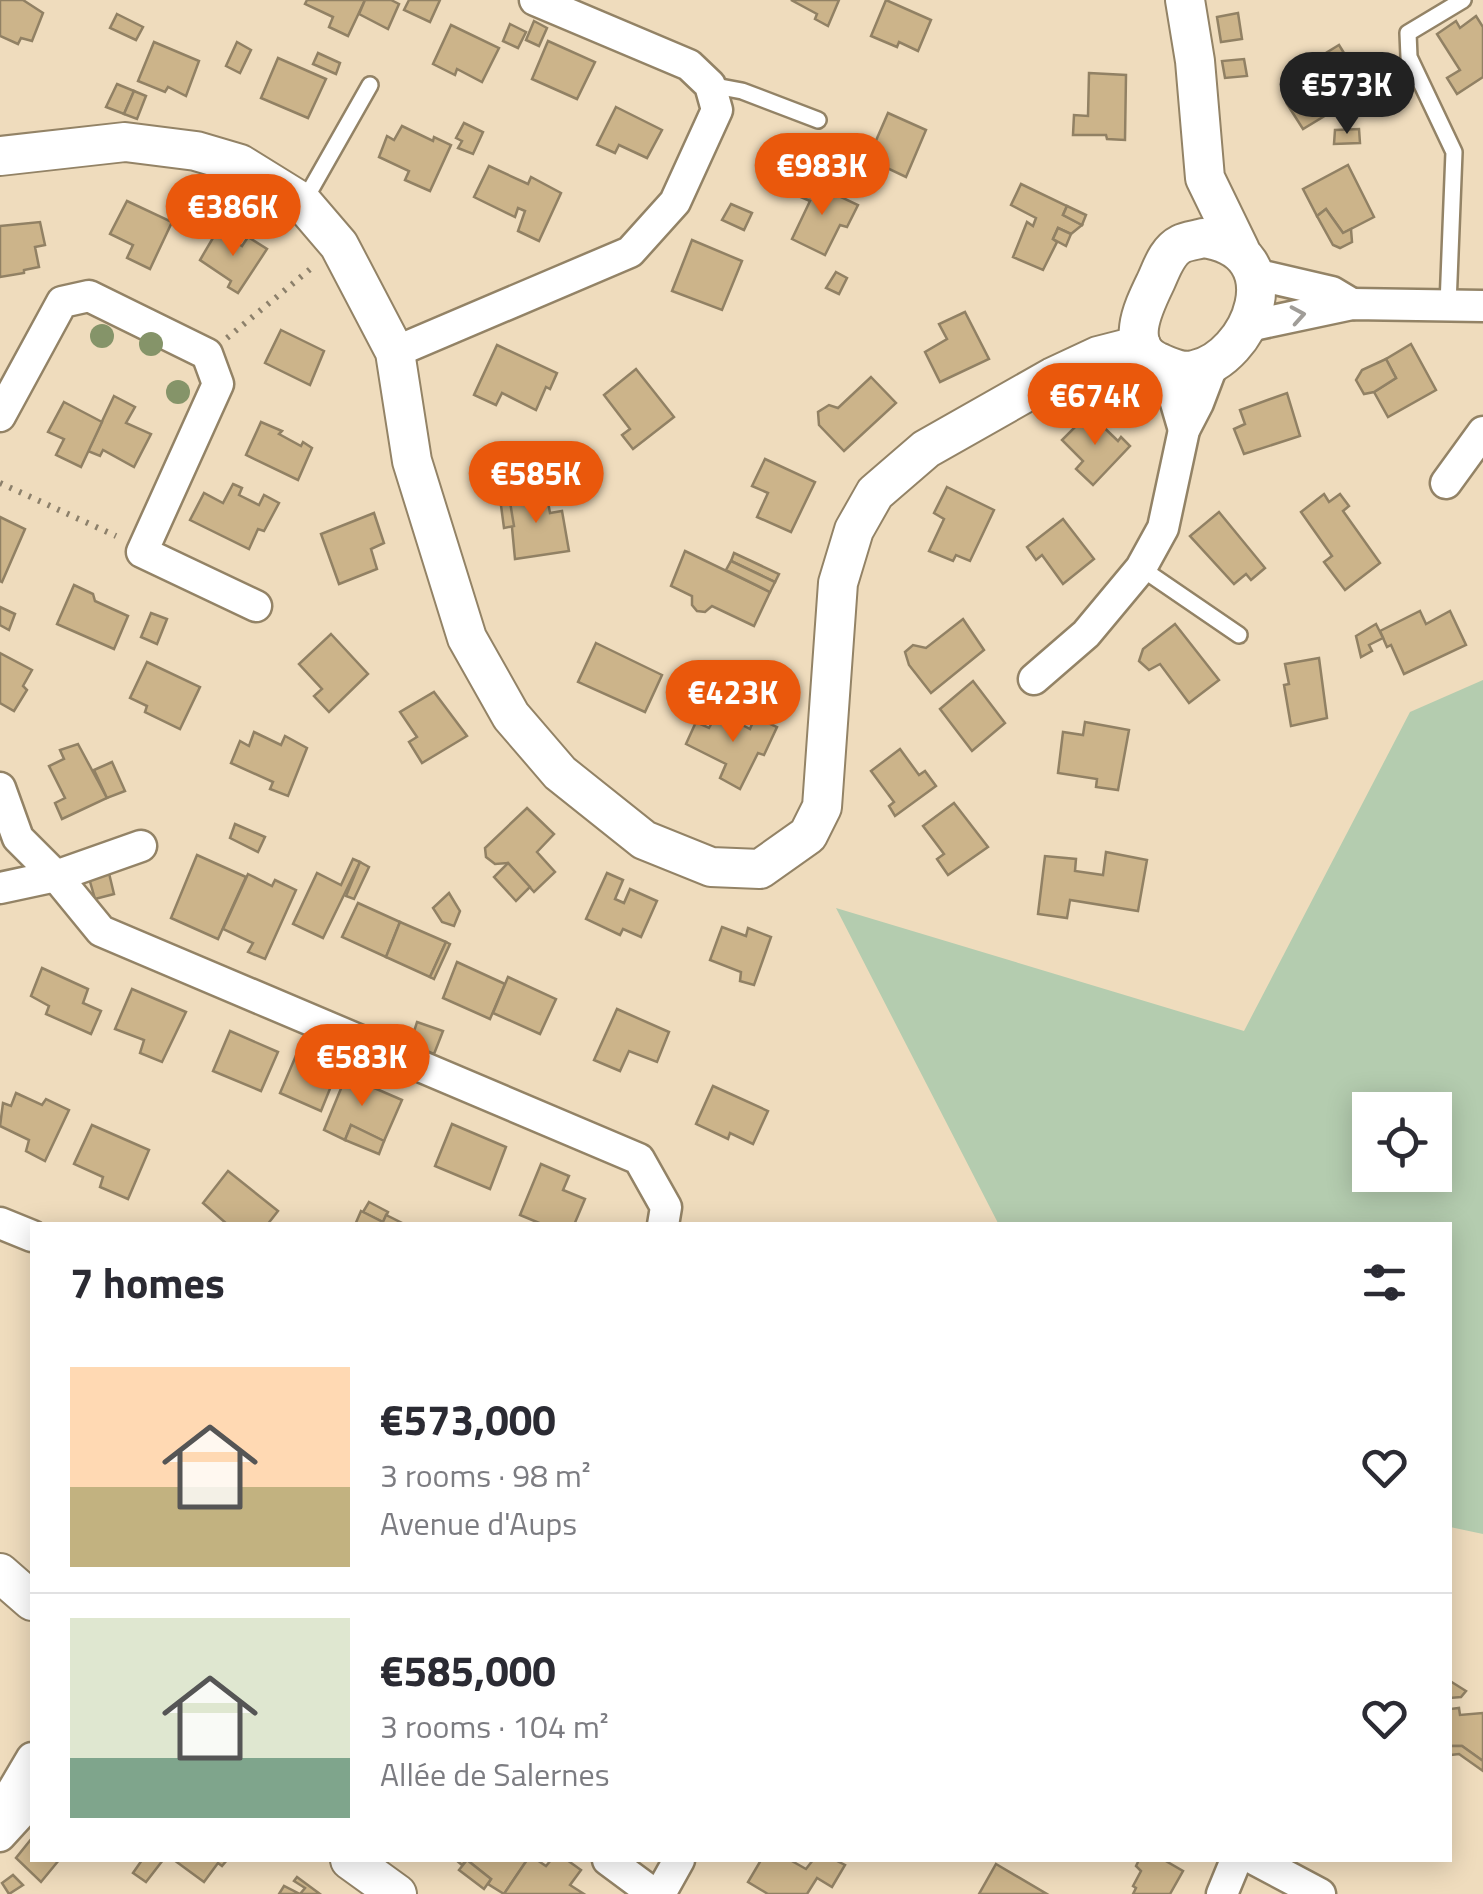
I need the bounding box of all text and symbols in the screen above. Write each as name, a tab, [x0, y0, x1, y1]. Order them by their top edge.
pin: €573K	[1277, 52, 1417, 137]
text: €573K	[1302, 60, 1392, 108]
pin: €983K	[752, 133, 892, 218]
text: €983K	[777, 141, 867, 189]
pin: €386K	[163, 174, 303, 259]
text: €386K	[188, 182, 278, 230]
one-way arrow	[1290, 305, 1306, 326]
pin: €674K	[1025, 363, 1165, 448]
text: €674K	[1050, 371, 1140, 419]
pin: €585K	[466, 441, 606, 526]
text: €585K	[491, 449, 581, 497]
pin: €423K	[663, 660, 803, 745]
text: €423K	[688, 668, 778, 716]
pin: €583K	[292, 1024, 432, 1109]
text: €583K	[317, 1032, 407, 1080]
map controls	[1352, 1092, 1452, 1192]
button: locate	[1352, 1092, 1452, 1192]
text: 7 homes	[70, 1250, 225, 1314]
icon: filters	[1357, 1255, 1412, 1310]
text: €573,000	[380, 1387, 556, 1451]
icon: home	[150, 1407, 270, 1527]
icon: heart	[1357, 1440, 1412, 1495]
text: 3 rooms · 98 m²	[380, 1451, 591, 1499]
text: Avenue d'Aups	[380, 1499, 577, 1547]
text: €585,000	[380, 1638, 556, 1702]
icon: home	[150, 1658, 270, 1778]
icon: heart	[1357, 1691, 1412, 1746]
text: 3 rooms · 104 m²	[380, 1702, 609, 1750]
text: Allée de Salernes	[380, 1750, 610, 1798]

